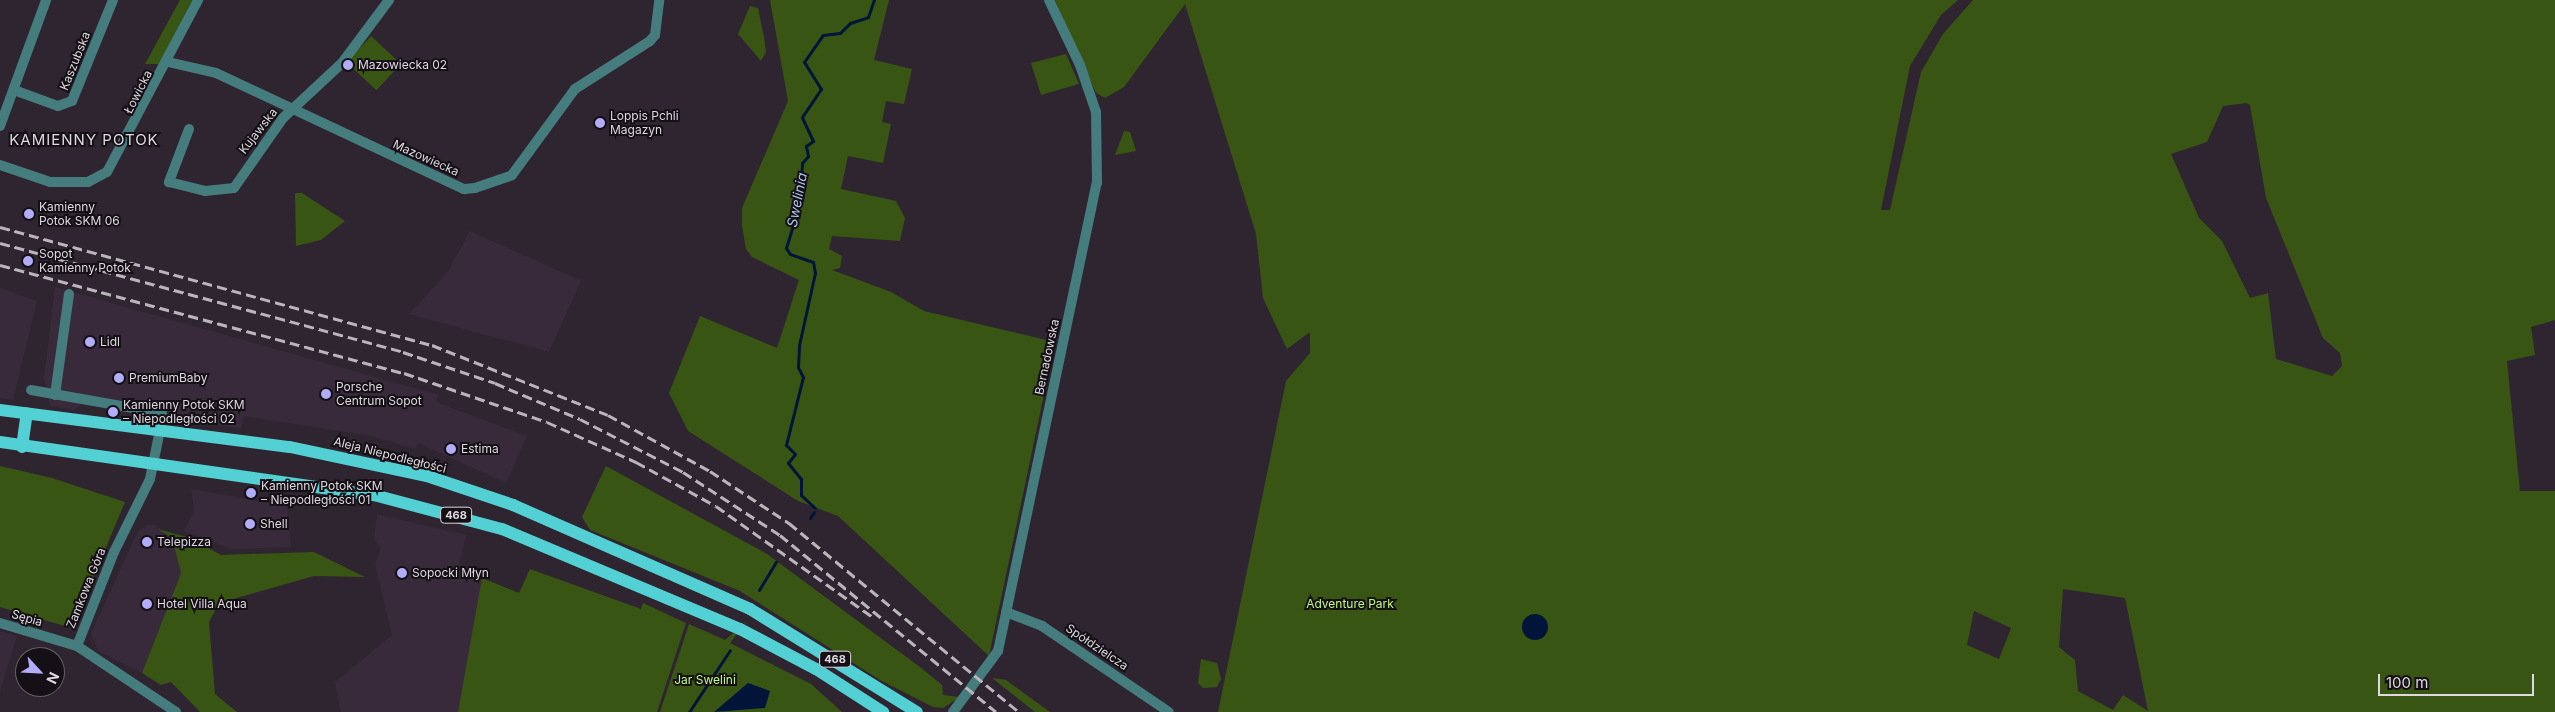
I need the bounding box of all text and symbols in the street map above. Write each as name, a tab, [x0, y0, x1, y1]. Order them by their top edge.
street label: Kaszubska	[57, 30, 93, 92]
place label: Mazowiecka 02	[358, 58, 447, 72]
marker: Mazowiecka 02	[342, 59, 354, 71]
street label: Łowicka	[121, 68, 155, 116]
street label: Kujawska	[236, 105, 280, 157]
place label: Loppis Pchli Magazyn	[610, 109, 679, 137]
marker: Loppis Pchli Magazyn	[594, 117, 606, 129]
district label: KAMIENNY POTOK	[8, 131, 160, 149]
street label: Mazowiecka	[391, 137, 461, 179]
water label: Swelinia	[783, 171, 811, 229]
place label: Kamienny Potok SKM 06	[39, 200, 120, 228]
marker: Kamienny Potok SKM 06	[23, 208, 35, 220]
place label: Sopot Kamienny Potok	[39, 247, 131, 275]
marker: Sopot Kamienny Potok	[21, 254, 35, 268]
street label: Bernadowska	[1032, 318, 1062, 396]
place label: Lidl	[100, 335, 120, 349]
marker: Lidl	[84, 336, 96, 348]
place label: PremiumBaby	[129, 371, 207, 385]
marker: PremiumBaby	[113, 372, 125, 384]
place label: Porsche Centrum Sopot	[336, 380, 422, 408]
marker: Porsche Centrum Sopot	[320, 388, 332, 400]
place label: Kamienny Potok SKM – Niepodległości 02	[123, 398, 245, 426]
marker: Kamienny Potok SKM – Niepodległości 02	[107, 406, 119, 418]
street label: Aleja Niepodległości	[332, 434, 448, 476]
place label: Estima	[461, 442, 499, 456]
marker: Estima	[445, 443, 457, 455]
place label: Kamienny Potok SKM – Niepodległości 01	[261, 479, 383, 507]
marker: Kamienny Potok SKM – Niepodległości 01	[245, 487, 257, 499]
road number: 468	[440, 506, 472, 524]
place label: Shell	[260, 517, 288, 531]
marker: Shell	[244, 518, 256, 530]
place label: Telepizza	[157, 535, 211, 549]
marker: Telepizza	[141, 536, 153, 548]
street label: Zamkowa Góra	[63, 546, 109, 630]
place label: Sopocki Młyn	[412, 566, 489, 580]
marker: Sopocki Młyn	[396, 567, 408, 579]
place label: Hotel Villa Aqua	[157, 597, 247, 611]
park label: Adventure Park	[1306, 597, 1394, 611]
marker: Hotel Villa Aqua	[141, 598, 153, 610]
street label: Sępia	[10, 607, 44, 629]
street label: Spółdzielcza	[1063, 621, 1131, 673]
north arrow	[15, 647, 65, 697]
road number: 468	[819, 651, 851, 668]
scale bar	[2380, 664, 2536, 696]
text: N	[43, 670, 63, 687]
park label: Jar Swelini	[674, 673, 736, 687]
text: 100 m	[2386, 673, 2428, 692]

